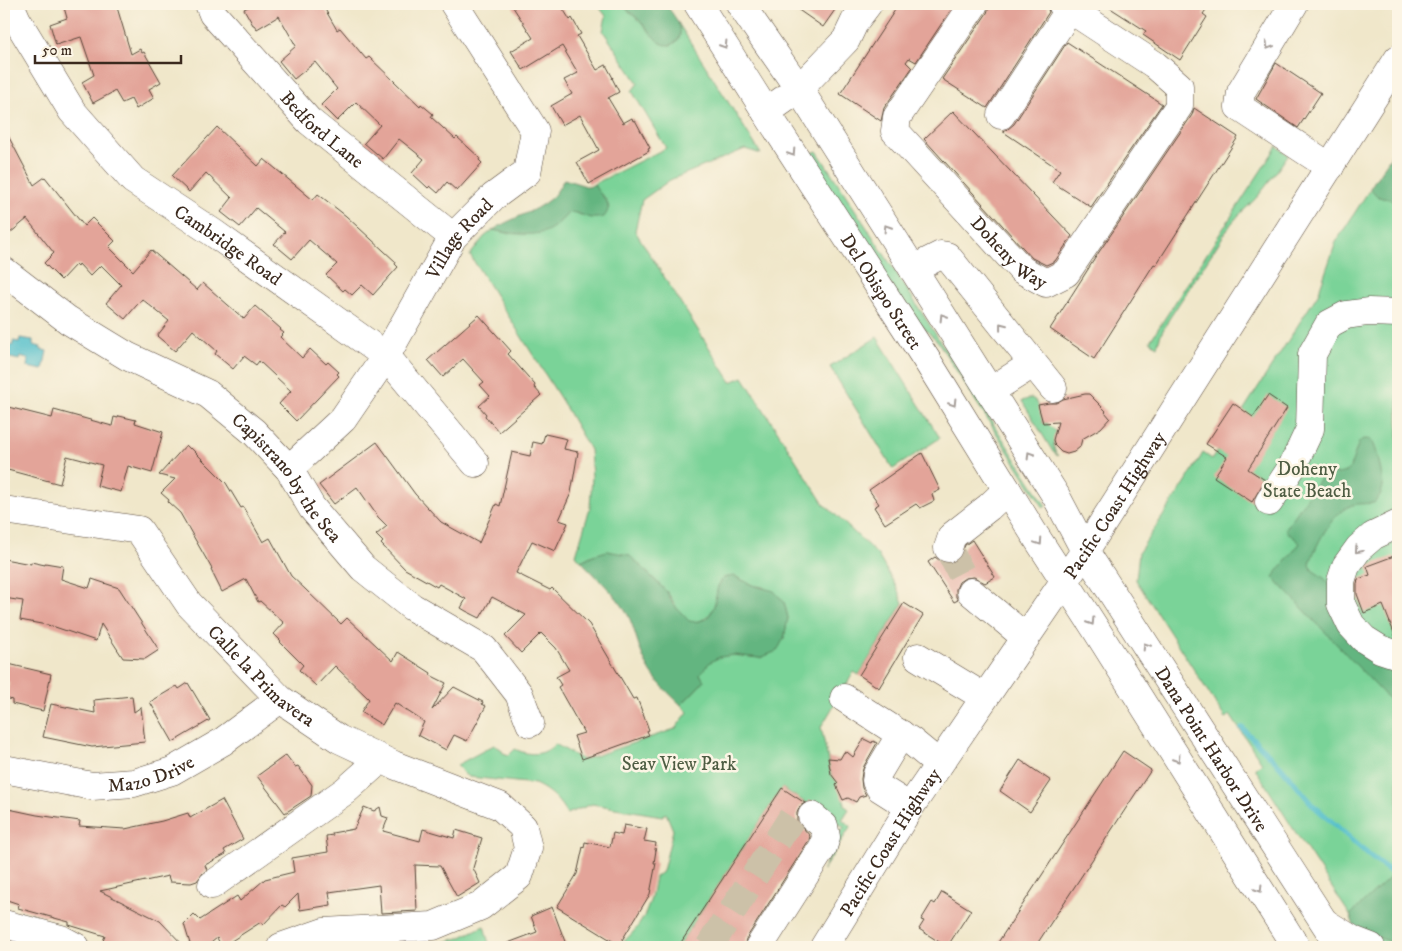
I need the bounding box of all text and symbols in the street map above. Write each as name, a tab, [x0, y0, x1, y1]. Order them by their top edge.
scale bar	[35, 32, 181, 64]
one-way arrow	[718, 39, 727, 49]
one-way arrow	[1265, 40, 1275, 49]
text: 50 m	[42, 41, 72, 60]
street label: Bedford Lane	[275, 87, 368, 174]
one-way arrow	[786, 147, 796, 156]
street label: Village Road	[421, 193, 499, 284]
street label: Cambridge Road	[169, 200, 286, 291]
street label: Doheny Way	[965, 212, 1052, 295]
one-way arrow	[883, 224, 893, 233]
street label: Del Obispo Street	[835, 230, 927, 354]
one-way arrow	[940, 314, 950, 323]
one-way arrow	[1000, 323, 1008, 332]
one-way arrow	[947, 398, 957, 407]
street label: Capistrano by the Sea	[227, 408, 346, 548]
street label: Pacific Coast Highway	[1059, 427, 1172, 584]
one-way arrow	[1027, 451, 1036, 460]
park label: Doheny State Beach	[1263, 458, 1351, 503]
one-way arrow	[1032, 536, 1042, 545]
one-way arrow	[1355, 545, 1364, 554]
one-way arrow	[1084, 616, 1094, 625]
street label: Calle la Primavera	[202, 621, 319, 732]
one-way arrow	[1142, 643, 1152, 652]
street label: Dana Point Harbor Drive	[1149, 662, 1273, 836]
street label: Mazo Drive	[107, 751, 199, 798]
park label: Seav View Park	[622, 753, 737, 776]
one-way arrow	[1171, 754, 1181, 763]
street label: Pacific Coast Highway	[836, 763, 947, 921]
one-way arrow	[1253, 884, 1263, 893]

